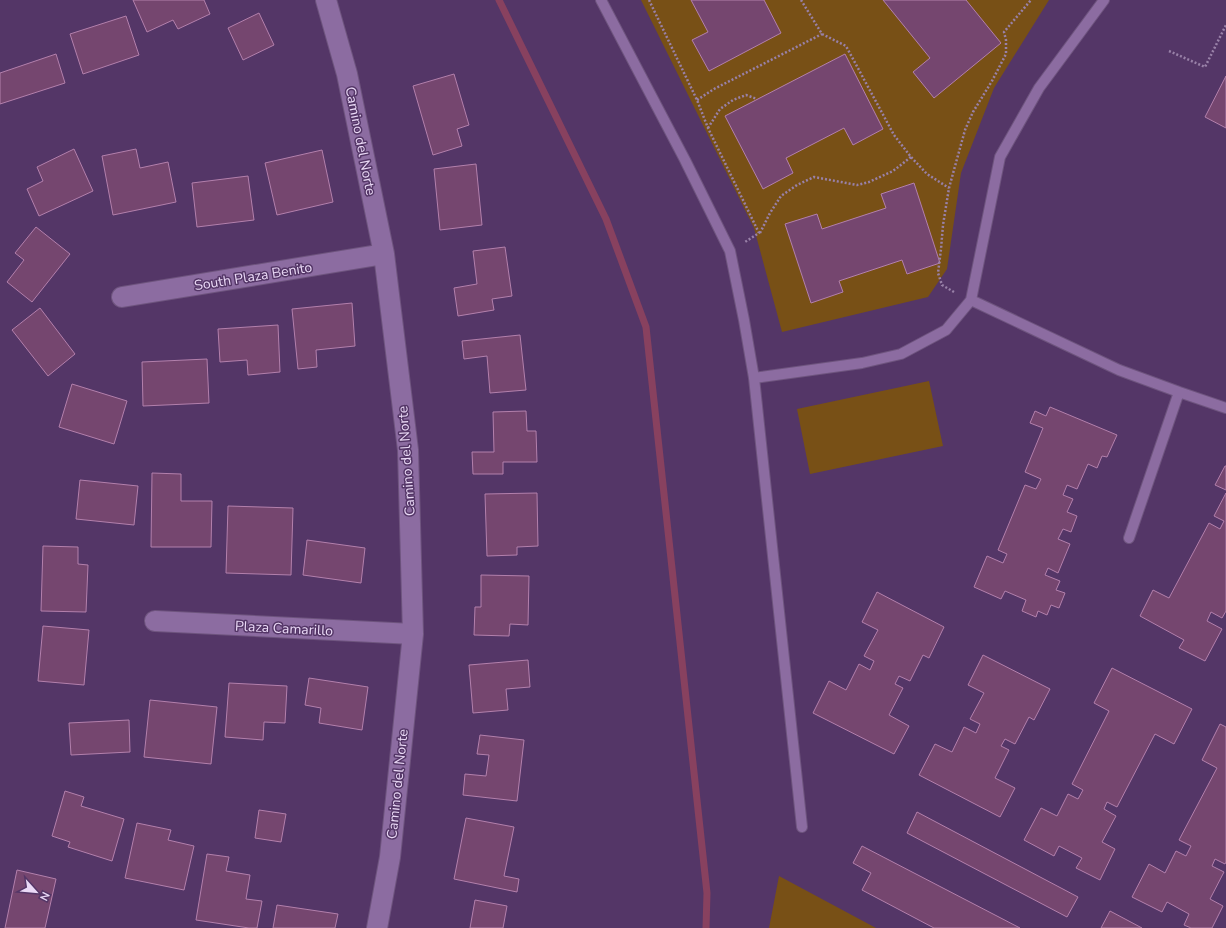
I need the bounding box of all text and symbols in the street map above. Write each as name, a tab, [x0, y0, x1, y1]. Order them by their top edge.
street label: Camino del Norte	[341, 85, 380, 197]
street label: South Plaza Benito	[193, 258, 314, 295]
street label: Camino del Norte	[393, 405, 420, 517]
street label: Plaza Camarillo	[234, 616, 334, 641]
street label: Camino del Norte	[382, 728, 413, 840]
north arrow	[16, 872, 56, 912]
text: N	[36, 889, 53, 903]

